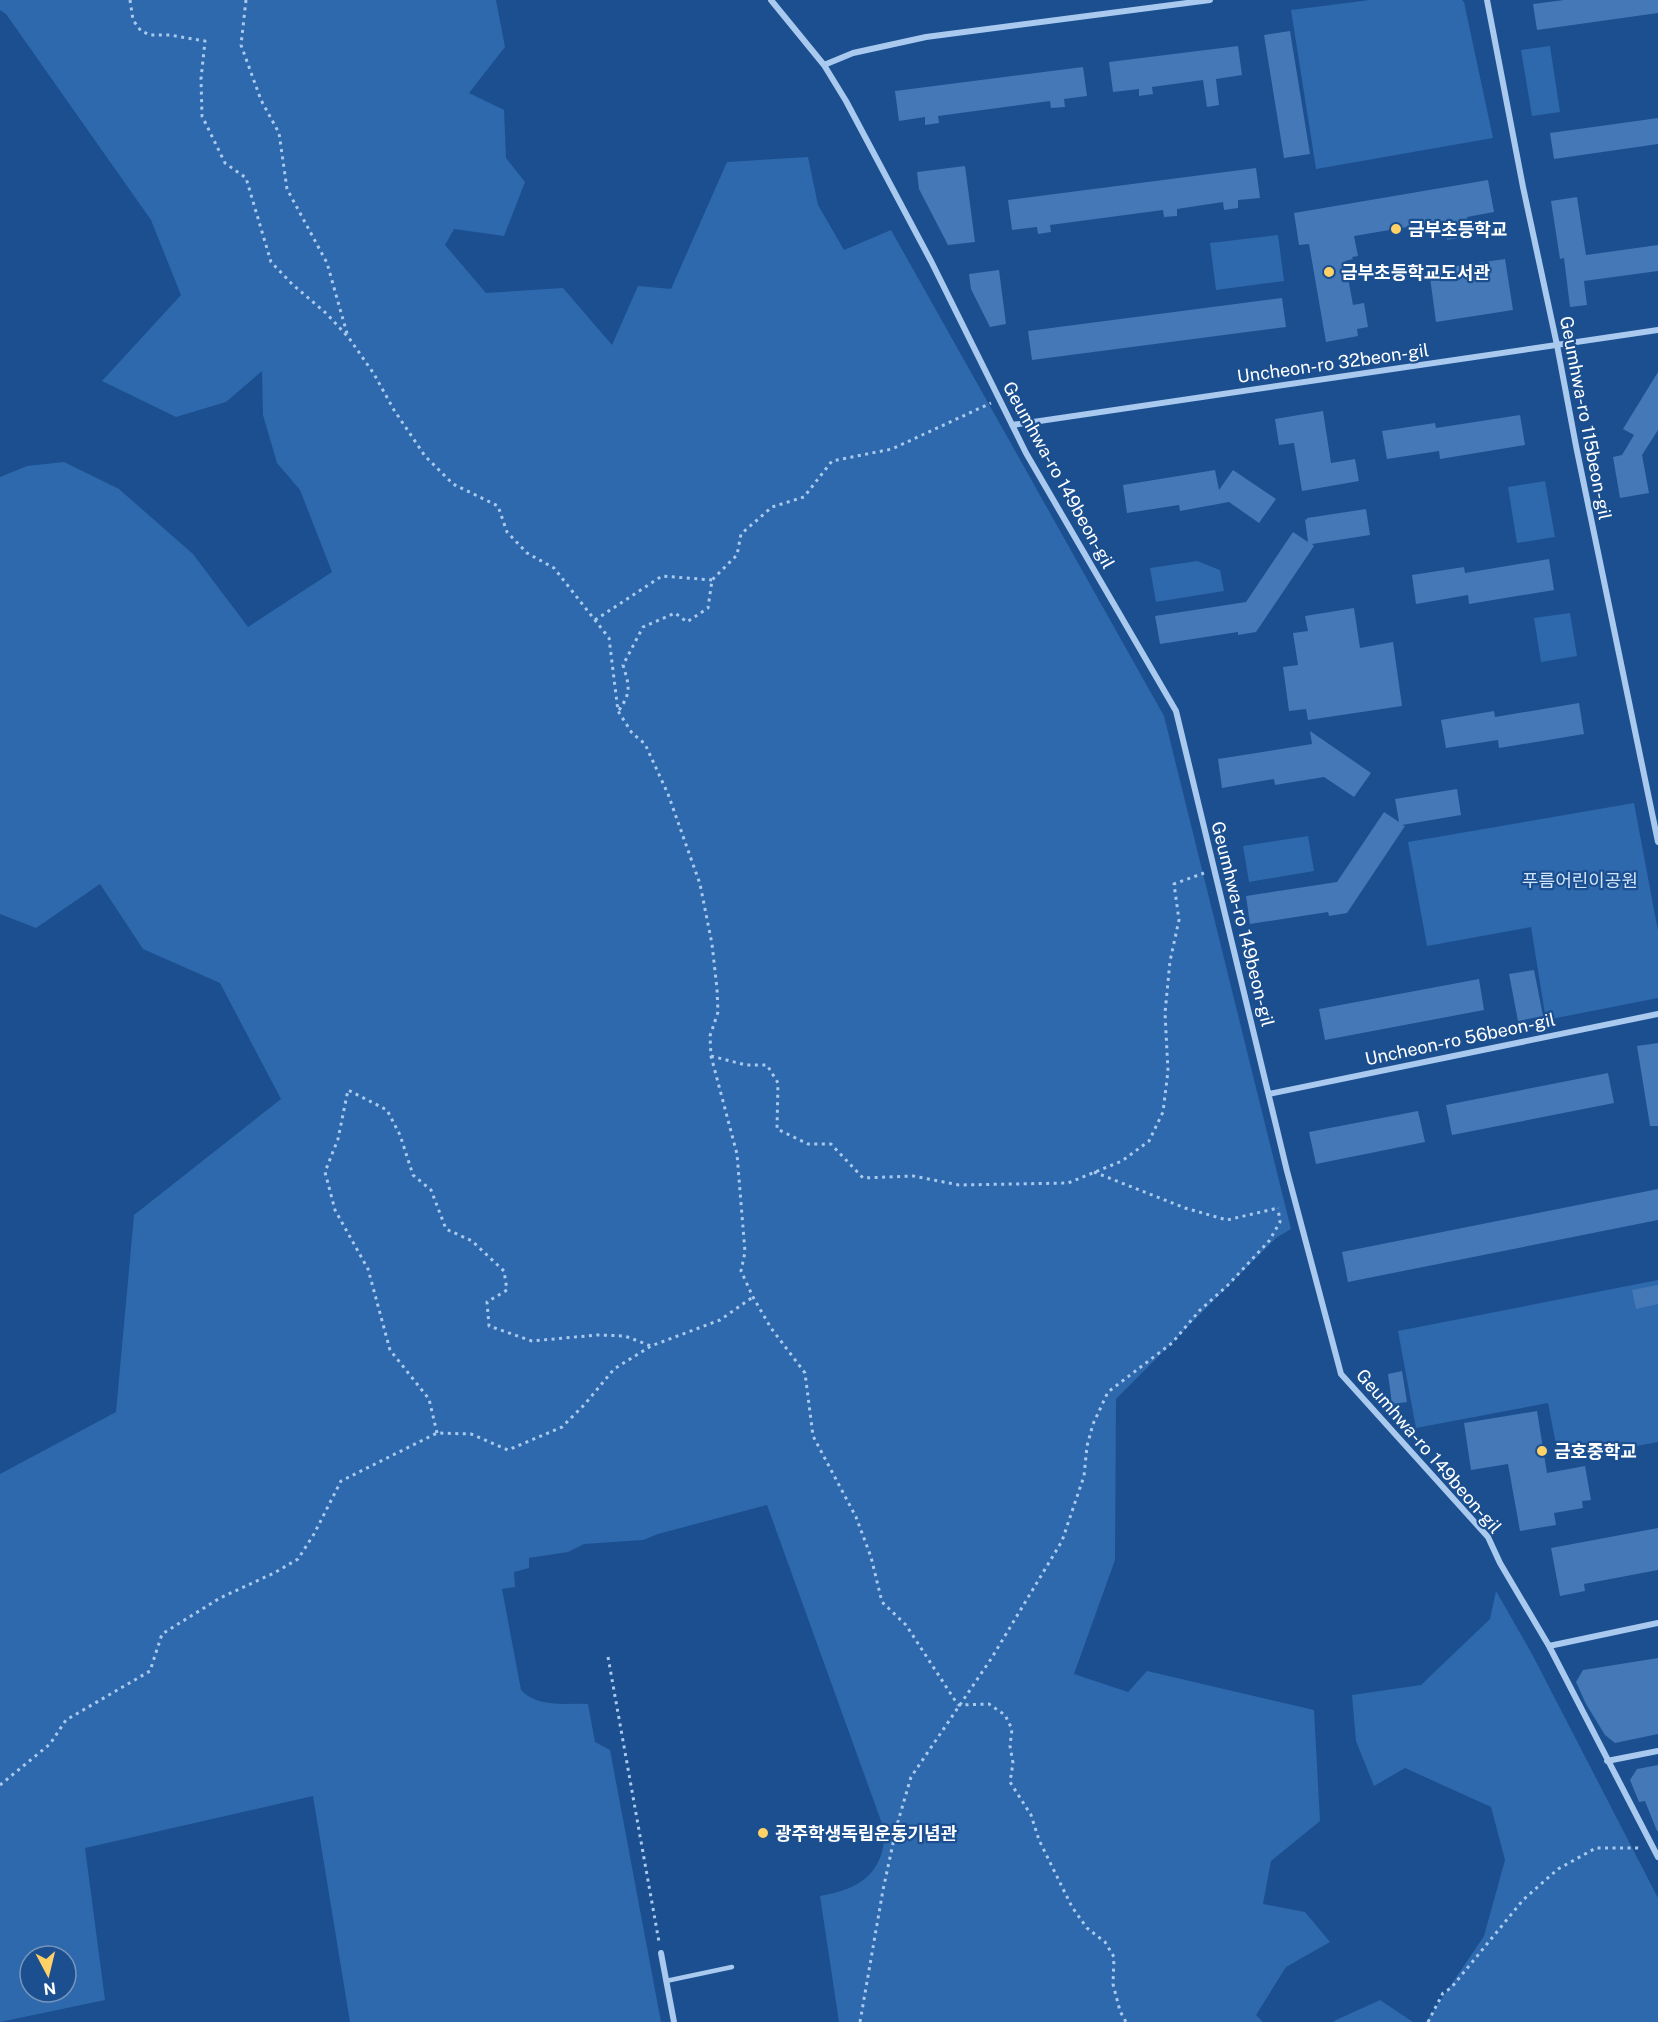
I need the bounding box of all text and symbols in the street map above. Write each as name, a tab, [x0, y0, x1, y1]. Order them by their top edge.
place label: 금부초등학교	[1408, 219, 1507, 240]
marker: 금부초등학교	[1389, 222, 1403, 236]
place label: 금부초등학교도서관	[1341, 262, 1490, 283]
marker: 금부초등학교도서관	[1322, 265, 1336, 279]
street label: Geumhwa-ro 115beon-gil	[1556, 314, 1616, 522]
street label: Uncheon-ro 32beon-gil	[1236, 339, 1430, 387]
street label: Geumhwa-ro 149beon-gil	[999, 378, 1119, 572]
street label: Geumhwa-ro 149beon-gil	[1207, 819, 1279, 1029]
park label: 푸름어린이공원	[1522, 870, 1638, 891]
street label: Uncheon-ro 56beon-gil	[1363, 1009, 1557, 1069]
street label: Geumhwa-ro 149beon-gil	[1352, 1365, 1506, 1537]
place label: 금호중학교	[1554, 1441, 1637, 1462]
marker: 금호중학교	[1535, 1444, 1549, 1458]
place label: 광주학생독립운동기념관	[775, 1823, 958, 1844]
marker: 광주학생독립운동기념관	[756, 1826, 770, 1840]
north arrow	[18, 1944, 78, 2004]
text: N	[42, 1978, 57, 1999]

